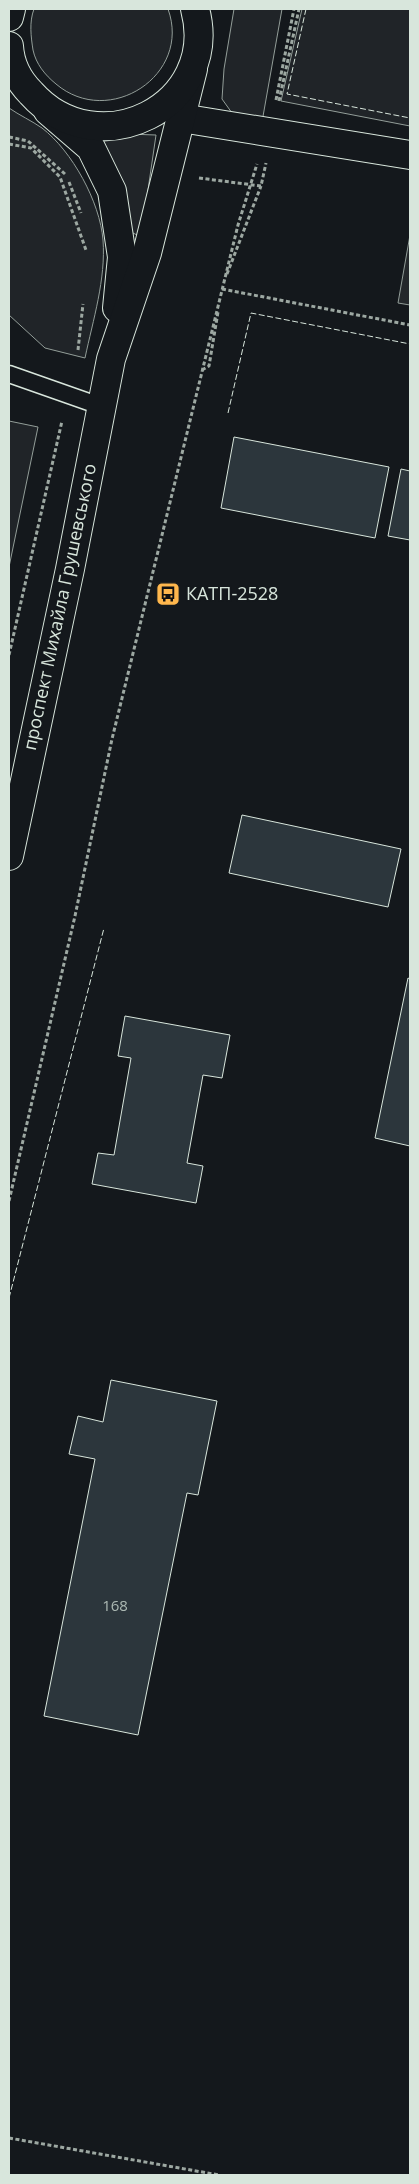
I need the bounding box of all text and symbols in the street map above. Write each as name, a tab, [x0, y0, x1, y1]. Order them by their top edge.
street label: проспект Михайла Грушевського	[17, 461, 101, 752]
bus stop icon: КАТП-2528	[155, 581, 181, 607]
place label: КАТП-2528	[186, 581, 278, 605]
house number: 168	[102, 1595, 128, 1615]

